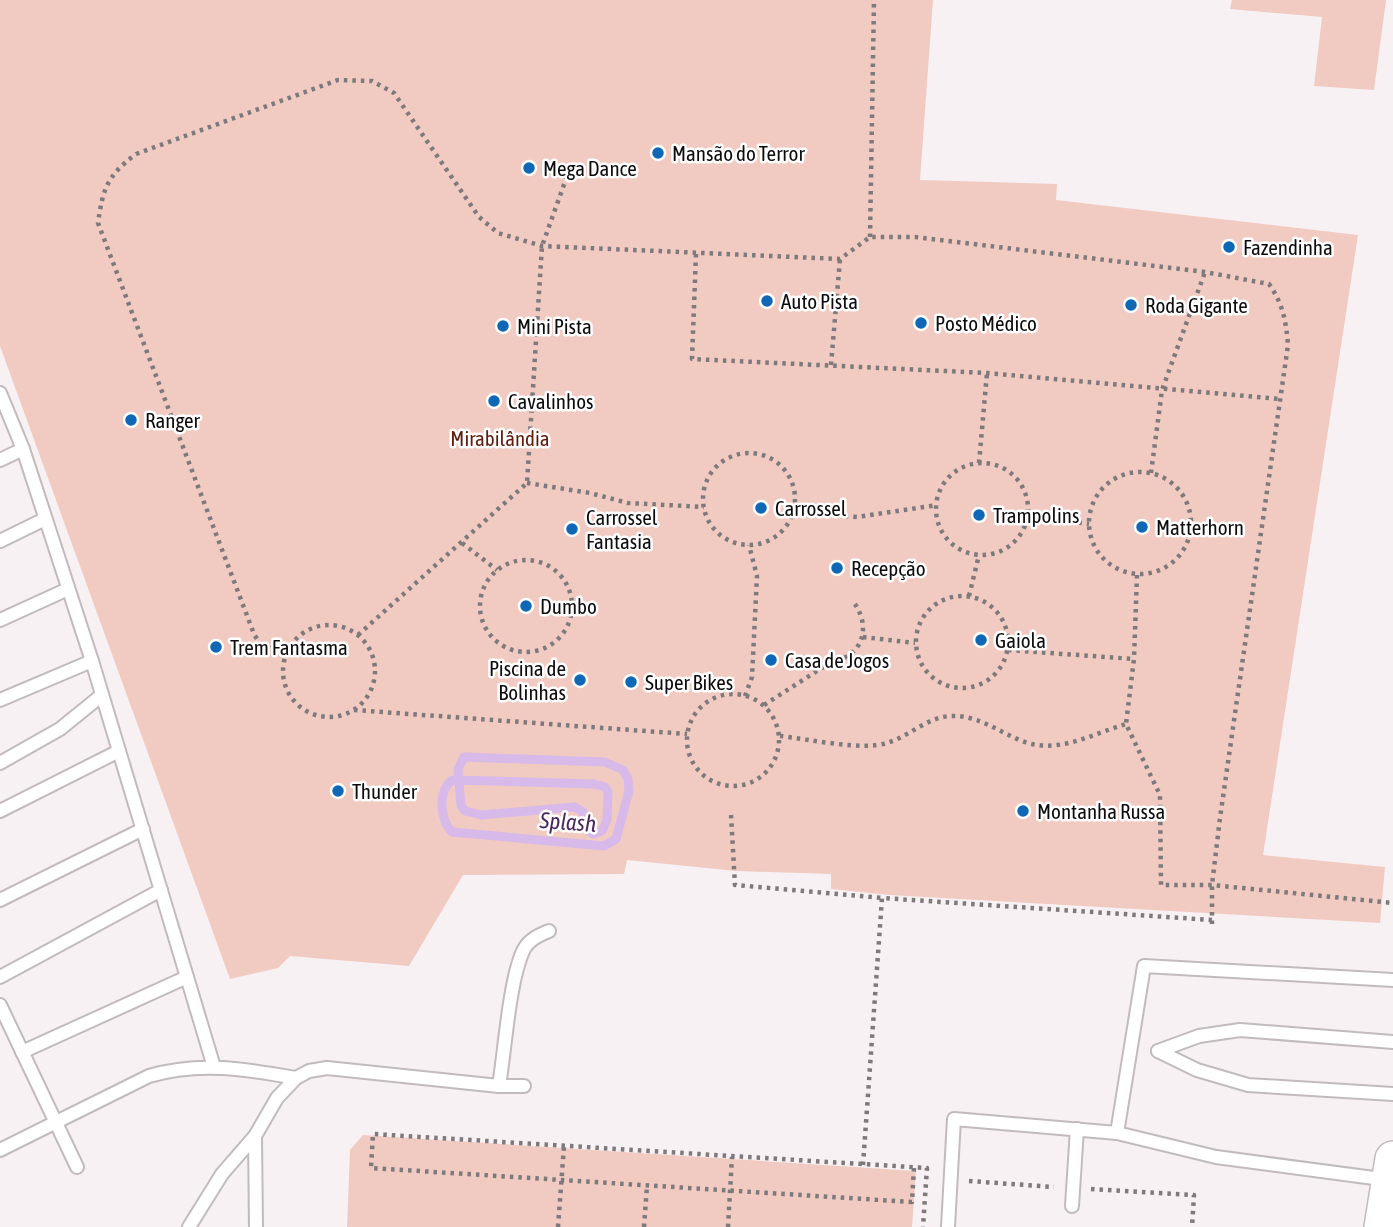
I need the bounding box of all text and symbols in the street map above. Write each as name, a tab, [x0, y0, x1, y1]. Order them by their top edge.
place label: Mansão do Terror	[672, 141, 805, 165]
marker: Mansão do Terror	[650, 145, 666, 161]
place label: Mega Dance	[543, 156, 637, 180]
marker: Mega Dance	[521, 160, 537, 176]
place label: Fazendinha	[1243, 235, 1333, 259]
marker: Fazendinha	[1221, 239, 1237, 255]
place label: Auto Pista	[781, 289, 858, 313]
marker: Auto Pista	[759, 293, 775, 309]
place label: Roda Gigante	[1145, 293, 1248, 317]
marker: Roda Gigante	[1123, 297, 1139, 313]
place label: Posto Médico	[935, 311, 1037, 335]
place label: Mini Pista	[517, 314, 592, 338]
marker: Posto Médico	[913, 315, 929, 331]
marker: Mini Pista	[495, 318, 511, 334]
place label: Cavalinhos	[508, 389, 593, 413]
marker: Cavalinhos	[486, 393, 502, 409]
place label: Ranger	[145, 408, 201, 432]
marker: Ranger	[123, 412, 139, 428]
park label: Mirabilândia	[450, 426, 550, 450]
place label: Carrossel	[775, 496, 847, 520]
marker: Carrossel	[753, 500, 769, 516]
place label: Trampolins	[993, 503, 1079, 527]
place label: Carrossel Fantasia	[586, 505, 658, 553]
marker: Trampolins	[971, 507, 987, 523]
place label: Matterhorn	[1156, 515, 1244, 539]
marker: Matterhorn	[1134, 519, 1150, 535]
marker: Carrossel Fantasia	[564, 521, 580, 537]
place label: Recepção	[851, 556, 926, 580]
marker: Recepção	[829, 560, 845, 576]
place label: Dumbo	[540, 594, 597, 618]
marker: Dumbo	[518, 598, 534, 614]
place label: Gaiola	[995, 628, 1046, 652]
marker: Gaiola	[973, 632, 989, 648]
place label: Trem Fantasma	[230, 635, 348, 659]
marker: Trem Fantasma	[208, 639, 224, 655]
place label: Casa de Jogos	[785, 648, 889, 672]
marker: Casa de Jogos	[763, 652, 779, 668]
place label: Piscina de Bolinhas	[489, 656, 566, 704]
place label: Super Bikes	[645, 670, 733, 694]
marker: Piscina de Bolinhas	[572, 672, 588, 688]
marker: Super Bikes	[623, 674, 639, 690]
place label: Thunder	[352, 779, 418, 803]
marker: Thunder	[330, 783, 346, 799]
place label: Montanha Russa	[1037, 799, 1165, 823]
marker: Montanha Russa	[1015, 803, 1031, 819]
water label: Splash	[538, 807, 597, 837]

